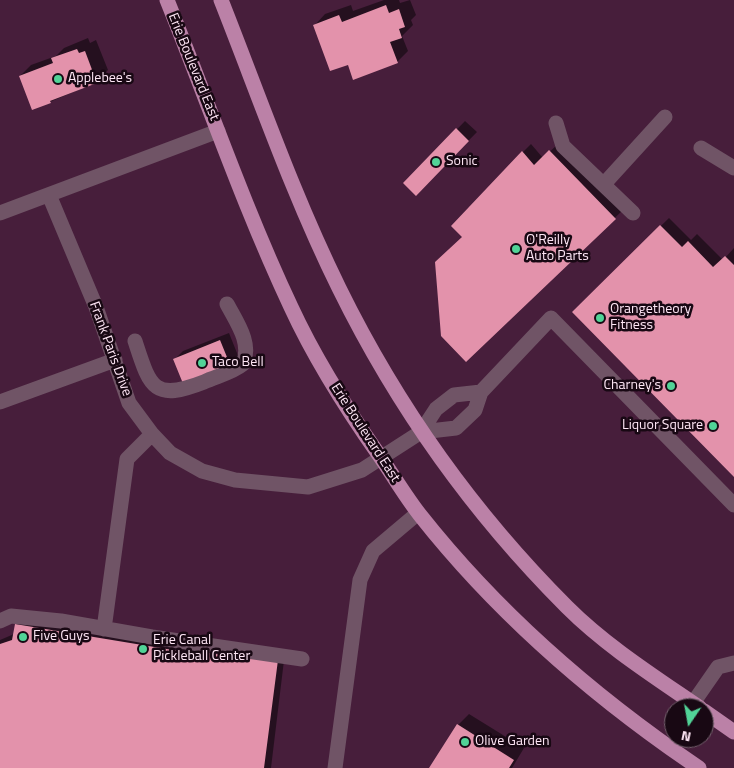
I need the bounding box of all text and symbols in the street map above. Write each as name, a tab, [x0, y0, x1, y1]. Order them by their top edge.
street label: Erie Boulevard East	[164, 11, 222, 123]
place label: Applebee's	[68, 71, 132, 87]
marker: Applebee's	[52, 73, 64, 85]
place label: Sonic	[446, 154, 478, 170]
marker: Sonic	[430, 156, 442, 168]
place label: O'Reilly Auto Parts	[526, 233, 589, 266]
marker: O'Reilly Auto Parts	[510, 243, 522, 255]
street label: Frank Paris Drive	[85, 299, 135, 399]
place label: Orangetheory Fitness	[610, 302, 691, 334]
marker: Orangetheory Fitness	[594, 312, 606, 324]
place label: Taco Bell	[212, 355, 264, 371]
marker: Taco Bell	[196, 357, 208, 369]
place label: Charney's	[603, 378, 661, 394]
street label: Erie Boulevard East	[327, 380, 403, 486]
marker: Charney's	[665, 380, 677, 392]
place label: Liquor Square	[622, 418, 703, 434]
marker: Liquor Square	[707, 420, 719, 432]
place label: Five Guys	[33, 629, 89, 645]
marker: Five Guys	[17, 631, 29, 643]
place label: Erie Canal Pickleball Center	[153, 633, 250, 666]
marker: Erie Canal Pickleball Center	[137, 643, 149, 655]
north arrow	[664, 698, 714, 748]
text: N	[679, 726, 693, 748]
place label: Olive Garden	[475, 734, 550, 750]
marker: Olive Garden	[459, 736, 471, 748]

